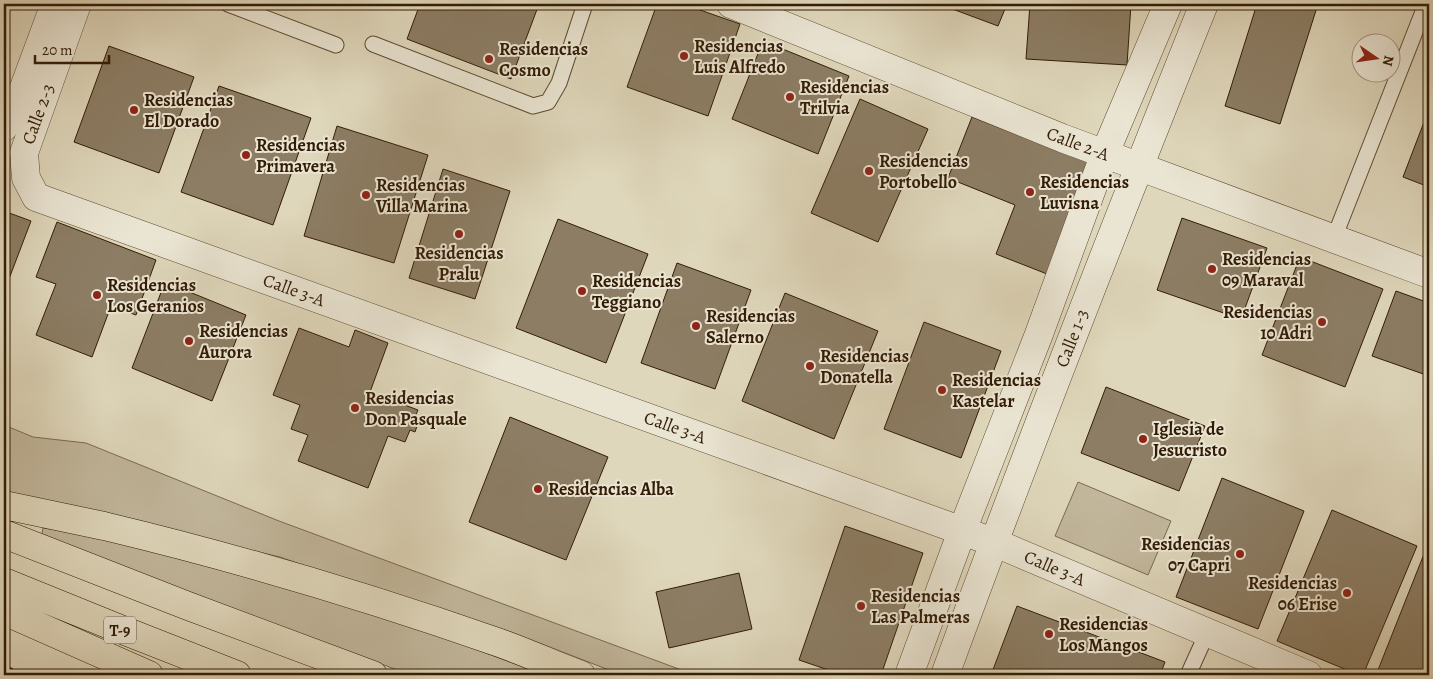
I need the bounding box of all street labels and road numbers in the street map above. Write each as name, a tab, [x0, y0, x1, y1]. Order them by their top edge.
street label: Calle 2-3	[16, 80, 60, 148]
street label: Calle 2-A	[1043, 121, 1113, 167]
street label: Calle 3-A	[260, 268, 329, 312]
street label: Calle 1-3	[1050, 306, 1094, 371]
street label: Calle 3-A	[641, 405, 710, 450]
street label: Calle 3-A	[1021, 545, 1089, 592]
road number: T-9	[104, 616, 136, 644]

